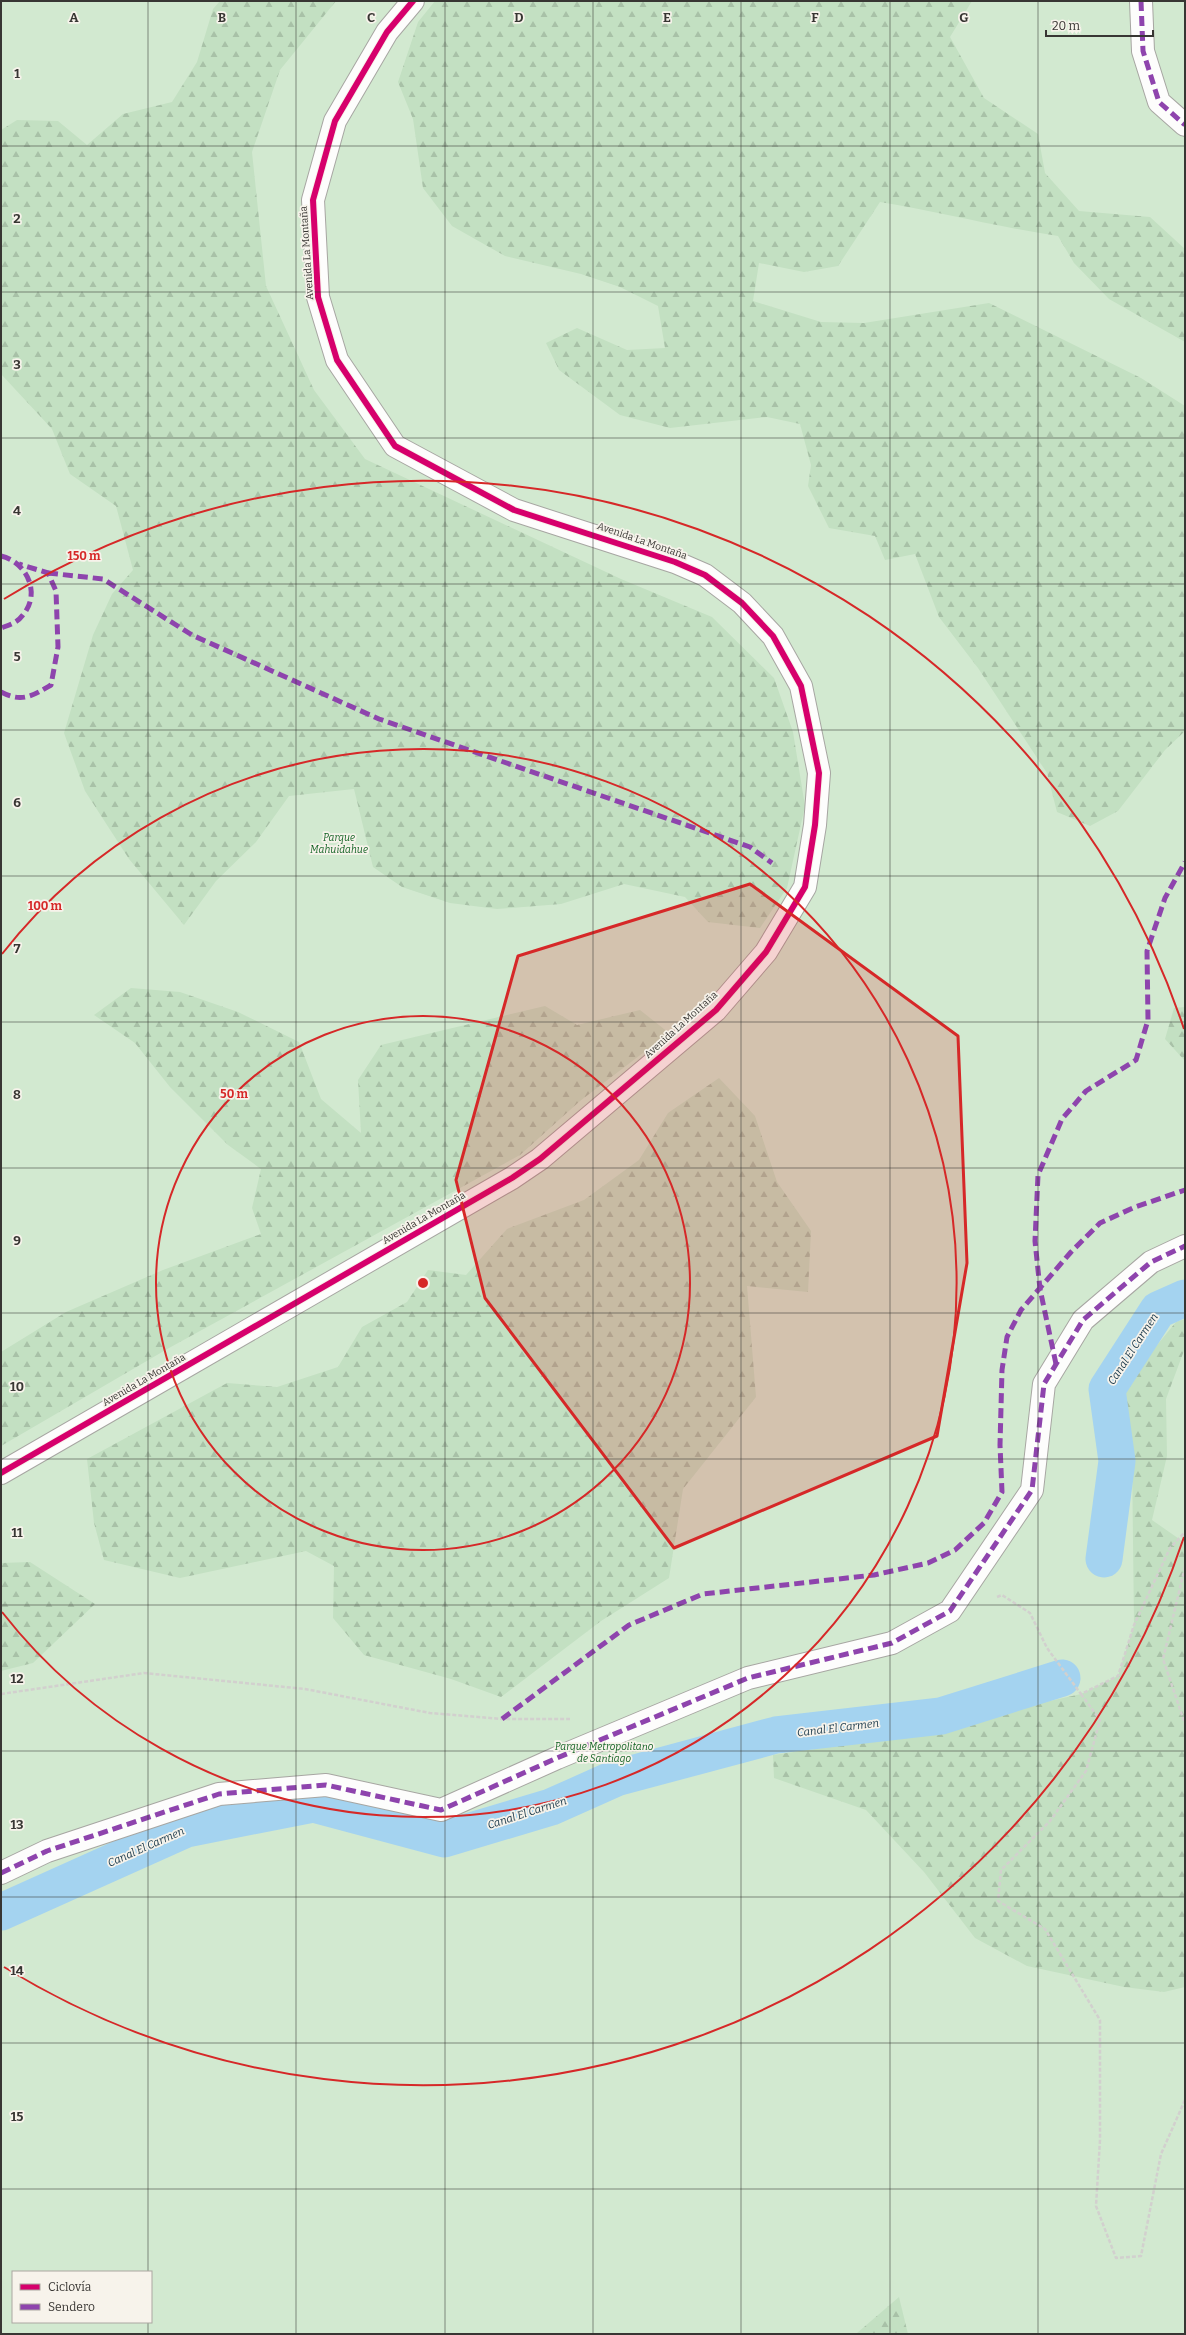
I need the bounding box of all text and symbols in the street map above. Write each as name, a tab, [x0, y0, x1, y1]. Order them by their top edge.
text: A	[69, 10, 79, 25]
text: B	[218, 10, 226, 25]
text: C	[367, 10, 375, 25]
text: D	[514, 10, 524, 25]
text: E	[663, 10, 671, 25]
text: F	[811, 10, 819, 25]
text: G	[959, 10, 969, 25]
scale bar	[1046, 12, 1153, 38]
text: 20 m	[1052, 19, 1081, 33]
text: 1	[14, 66, 20, 81]
street label: Avenida La Montaña	[298, 205, 316, 300]
text: 2	[13, 211, 21, 226]
text: 3	[13, 357, 21, 372]
text: 4	[13, 503, 21, 518]
street label: Avenida La Montaña	[596, 520, 689, 562]
text: 150 m	[68, 549, 101, 563]
text: 5	[13, 649, 21, 664]
text: 6	[13, 795, 21, 810]
park label: Parque Mahuidahue	[310, 832, 368, 856]
text: 100 m	[28, 899, 63, 913]
text: 7	[14, 941, 21, 956]
street label: Avenida La Montaña	[642, 989, 720, 1061]
text: 8	[13, 1087, 21, 1102]
text: 50 m	[220, 1087, 248, 1101]
street label: Avenida La Montaña	[380, 1189, 468, 1247]
text: 9	[13, 1233, 21, 1248]
centre of rings	[416, 1276, 430, 1290]
water label: Canal El Carmen	[1105, 1311, 1161, 1387]
street label: Avenida La Montaña	[100, 1351, 188, 1409]
text: 10	[10, 1379, 24, 1394]
text: 11	[11, 1525, 23, 1540]
text: 12	[11, 1671, 23, 1686]
water label: Canal El Carmen	[796, 1716, 880, 1739]
park label: Parque Metropolitano de Santiago	[555, 1741, 654, 1765]
water label: Canal El Carmen	[486, 1794, 568, 1832]
text: 13	[10, 1817, 24, 1832]
water label: Canal El Carmen	[106, 1824, 187, 1870]
text: 14	[10, 1963, 24, 1978]
text: 15	[11, 2109, 23, 2124]
legend	[12, 2271, 152, 2323]
text: Ciclovía	[48, 2280, 92, 2294]
text: Sendero	[48, 2300, 95, 2314]

